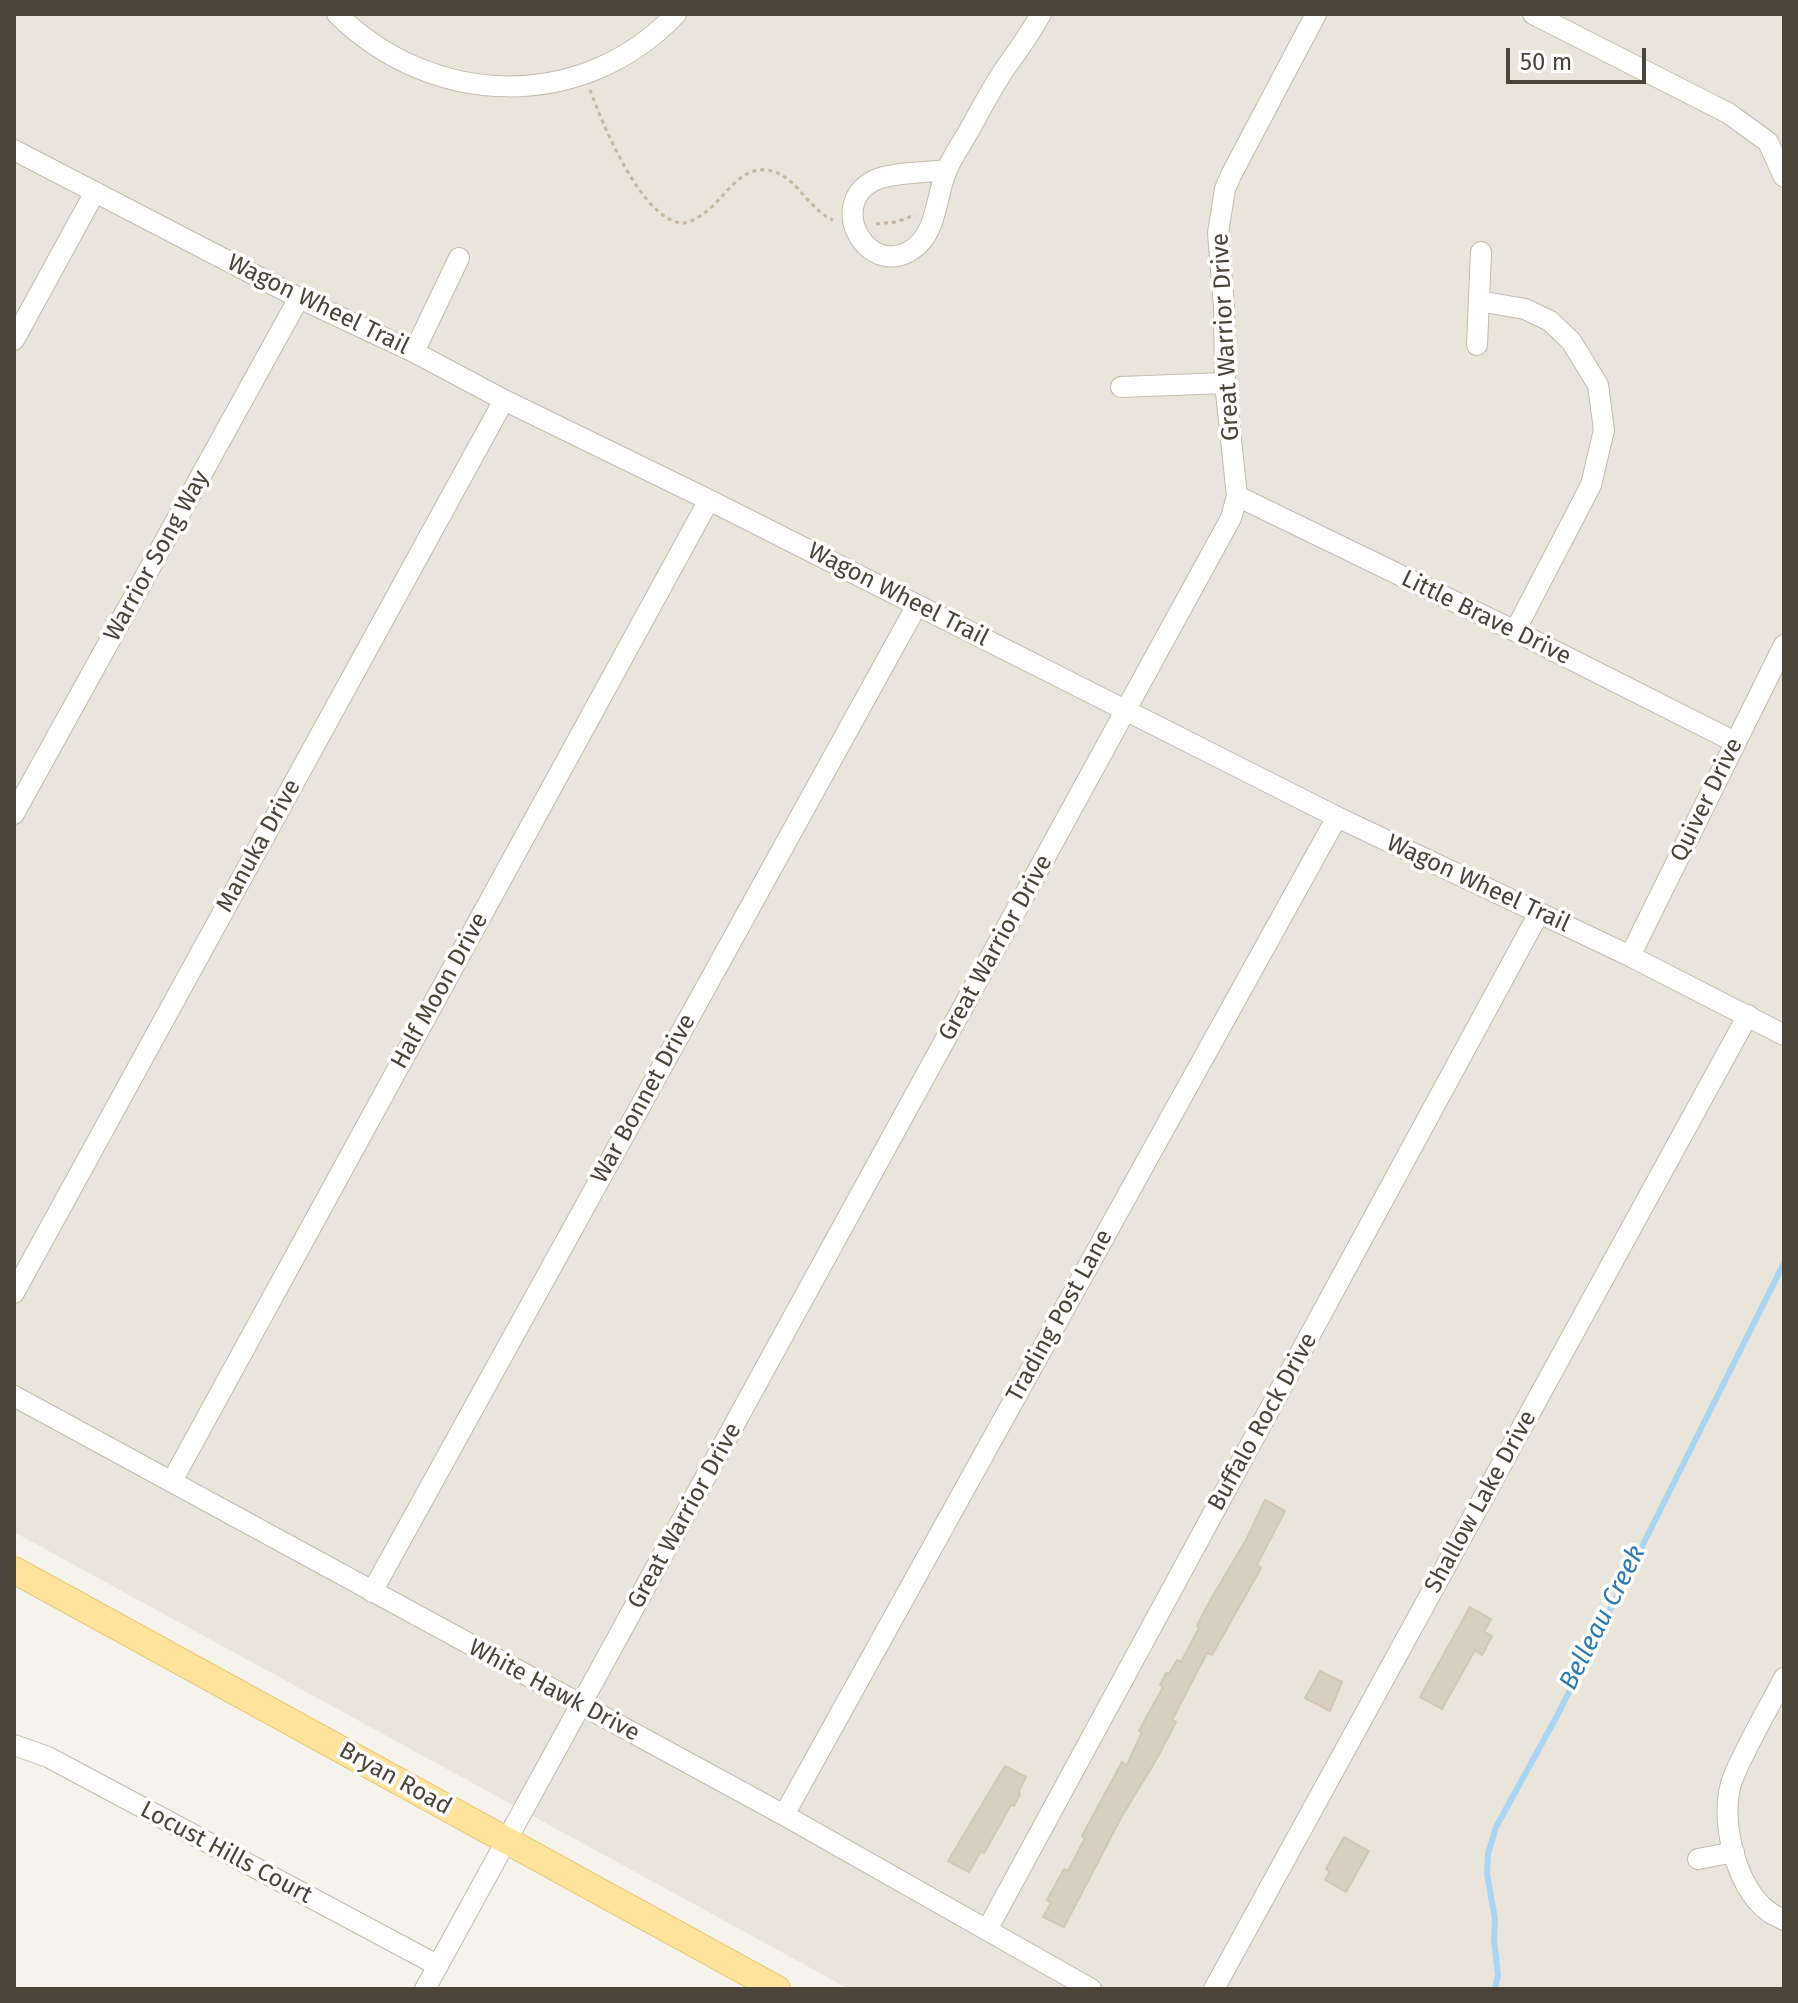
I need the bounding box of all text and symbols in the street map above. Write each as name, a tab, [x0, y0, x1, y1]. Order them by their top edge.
scale bar	[1510, 32, 1650, 82]
text: 50 m	[1520, 48, 1572, 76]
street label: Great Warrior Drive	[1206, 232, 1246, 442]
street label: Wagon Wheel Trail	[222, 248, 414, 362]
street label: Warrior Song Way	[98, 466, 216, 646]
street label: Wagon Wheel Trail	[803, 537, 993, 653]
street label: Little Brave Drive	[1396, 564, 1576, 672]
street label: Quiver Drive	[1665, 733, 1749, 867]
street label: Manuka Drive	[211, 775, 307, 917]
street label: Wagon Wheel Trail	[1382, 829, 1574, 939]
street label: Great Warrior Drive	[933, 850, 1059, 1046]
street label: Half Moon Drive	[385, 908, 495, 1074]
street label: War Bonnet Drive	[586, 1009, 702, 1189]
street label: Trading Post Lane	[1001, 1225, 1119, 1407]
street label: Buffalo Rock Drive	[1202, 1328, 1324, 1516]
street label: Shallow Lake Drive	[1419, 1406, 1543, 1598]
street label: Great Warrior Drive	[622, 1418, 748, 1614]
water label: Belleau Creek	[1553, 1541, 1653, 1695]
street label: White Hawk Drive	[463, 1634, 645, 1748]
street label: Bryan Road	[334, 1736, 456, 1822]
street label: Locust Hills Court	[135, 1796, 317, 1910]

